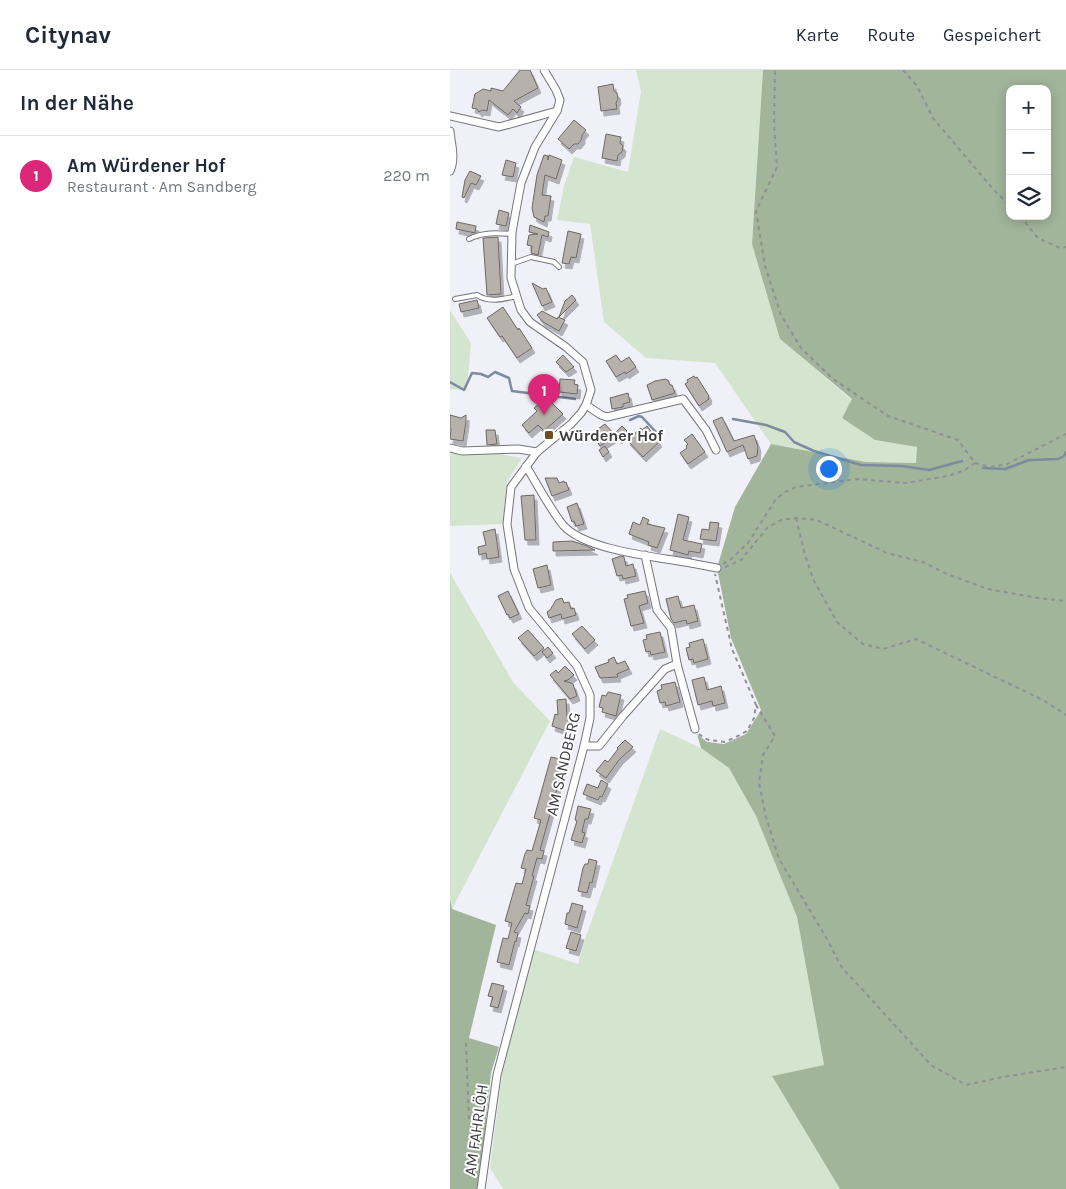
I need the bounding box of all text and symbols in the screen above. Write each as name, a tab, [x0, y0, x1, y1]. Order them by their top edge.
text: Citynav	[25, 21, 111, 49]
text: Karte	[796, 24, 839, 46]
text: Route	[867, 24, 915, 46]
text: Gespeichert	[943, 24, 1041, 46]
map controls	[1006, 85, 1051, 220]
button: +	[1006, 85, 1051, 130]
text: In der Nähe	[20, 91, 134, 115]
button: −	[1006, 130, 1051, 175]
text: Am Würdener Hof	[67, 155, 226, 177]
text: 1	[33, 166, 39, 185]
text: 220 m	[383, 166, 430, 185]
button: layers	[1006, 175, 1051, 220]
text: Restaurant · Am Sandberg	[67, 177, 257, 196]
pin: 1	[528, 374, 560, 415]
place label: Würdener Hof	[559, 426, 663, 445]
marker: Würdener Hof	[543, 429, 555, 441]
your location	[816, 456, 842, 482]
street label: AM SANDBERG	[542, 710, 584, 818]
street label: AM FAHRLÖH	[460, 1083, 492, 1177]

